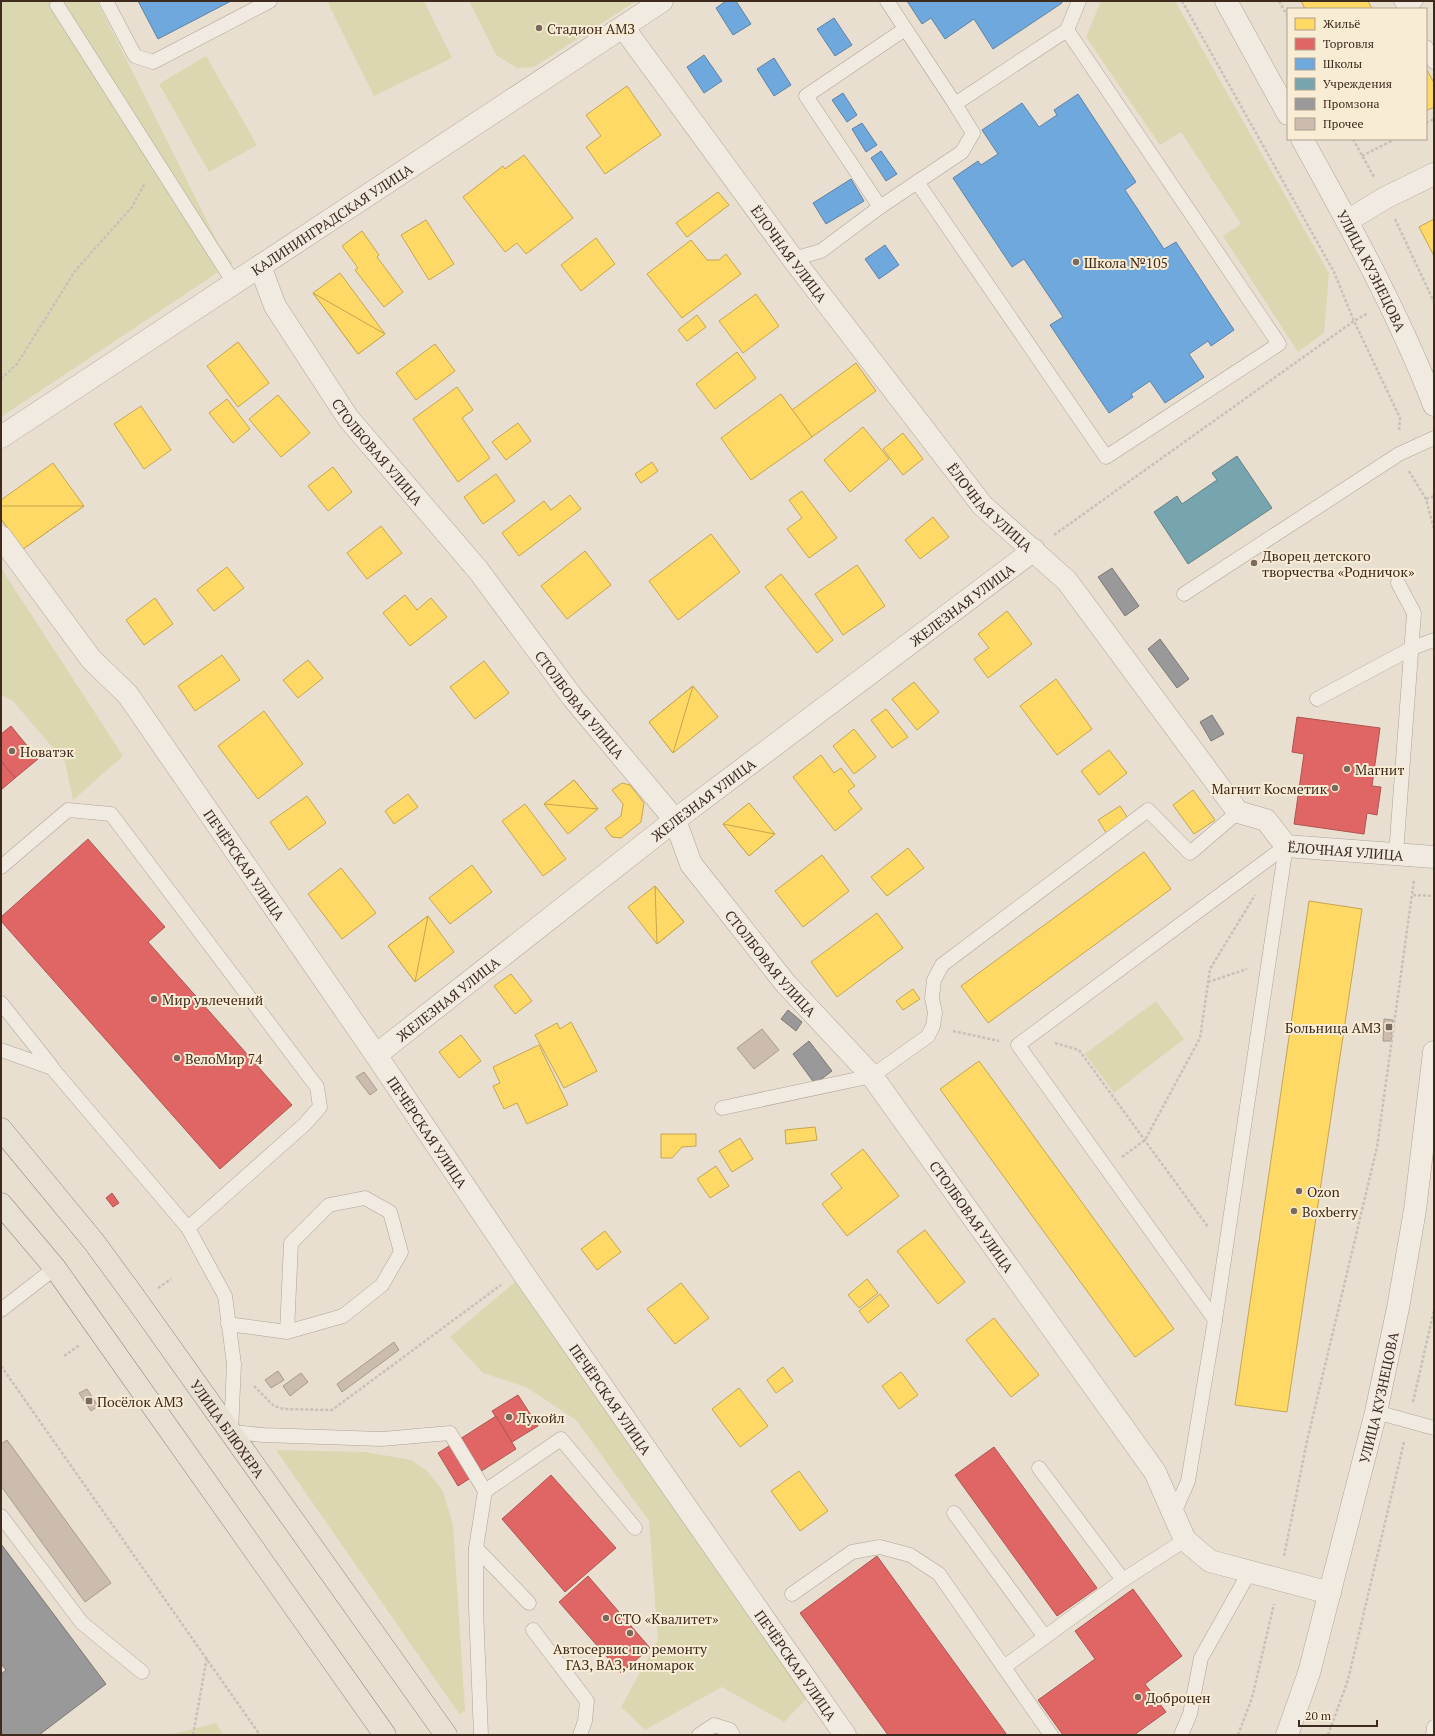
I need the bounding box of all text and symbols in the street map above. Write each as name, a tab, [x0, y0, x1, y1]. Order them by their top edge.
legend	[1287, 8, 1427, 140]
text: Жильё	[1323, 16, 1360, 31]
place label: Стадион АМЗ	[547, 19, 635, 38]
marker: Стадион АМЗ	[534, 23, 544, 33]
text: Торговля	[1323, 36, 1374, 51]
text: Школы	[1323, 56, 1362, 71]
text: Учреждения	[1323, 76, 1392, 91]
text: Промзона	[1323, 96, 1380, 111]
text: Прочее	[1323, 116, 1364, 131]
street label: КАЛИНИНГРАДСКАЯ УЛИЦА	[247, 159, 416, 279]
street label: ЁЛОЧНАЯ УЛИЦА	[747, 201, 832, 306]
street label: УЛИЦА КУЗНЕЦОВА	[1333, 206, 1411, 335]
place label: Школа №105	[1084, 253, 1168, 272]
marker: Школа №105	[1071, 257, 1081, 267]
street label: СТОЛБОВАЯ УЛИЦА	[328, 394, 428, 509]
street label: ЁЛОЧНАЯ УЛИЦА	[943, 459, 1037, 556]
place label: Дворец детского творчества «Родничок»	[1262, 546, 1415, 581]
marker: Дворец детского творчества «Родничок»	[1249, 558, 1259, 568]
street label: ЖЕЛЕЗНАЯ УЛИЦА	[905, 559, 1018, 650]
street label: СТОЛБОВАЯ УЛИЦА	[531, 646, 629, 763]
place label: Новатэк	[20, 742, 74, 761]
marker: Новатэк	[7, 746, 17, 756]
street label: ЖЕЛЕЗНАЯ УЛИЦА	[647, 753, 759, 845]
place label: Магнит	[1355, 760, 1404, 779]
marker: Магнит	[1342, 764, 1352, 774]
place label: Магнит Косметик	[1211, 779, 1327, 798]
marker: Магнит Косметик	[1330, 783, 1340, 793]
street label: ПЕЧЁРСКАЯ УЛИЦА	[200, 805, 290, 924]
street label: ЁЛОЧНАЯ УЛИЦА	[1287, 837, 1405, 864]
street label: СТОЛБОВАЯ УЛИЦА	[721, 906, 821, 1021]
street label: ЖЕЛЕЗНАЯ УЛИЦА	[392, 952, 503, 1045]
place label: Мир увлечений	[162, 990, 264, 1009]
marker: Мир увлечений	[149, 994, 159, 1004]
place label: Больница АМЗ	[1285, 1018, 1381, 1037]
marker: Больница АМЗ	[1384, 1022, 1394, 1032]
place label: ВелоМир 74	[185, 1049, 263, 1068]
marker: ВелоМир 74	[172, 1053, 182, 1063]
street label: ПЕЧЁРСКАЯ УЛИЦА	[383, 1072, 472, 1192]
street label: СТОЛБОВАЯ УЛИЦА	[926, 1156, 1019, 1276]
place label: Ozon	[1307, 1182, 1341, 1201]
marker: Ozon	[1294, 1186, 1304, 1196]
place label: Boxberry	[1302, 1202, 1359, 1221]
marker: Boxberry	[1289, 1206, 1299, 1216]
street label: УЛИЦА КУЗНЕЦОВА	[1354, 1330, 1402, 1465]
street label: ПЕЧЁРСКАЯ УЛИЦА	[566, 1340, 656, 1459]
street label: УЛИЦА БЛЮХЕРА	[187, 1376, 270, 1482]
place label: Посёлок АМЗ	[97, 1392, 184, 1411]
marker: Посёлок АМЗ	[84, 1396, 94, 1406]
place label: Лукойл	[516, 1408, 565, 1427]
marker: Лукойл	[504, 1412, 514, 1422]
street label: ПЕЧЁРСКАЯ УЛИЦА	[751, 1606, 842, 1724]
place label: СТО «Квалитет»	[614, 1609, 719, 1628]
marker: СТО «Квалитет»	[601, 1613, 611, 1623]
marker: Автосервис по ремонту ГАЗ, ВАЗ, иномарок	[625, 1628, 635, 1638]
place label: Автосервис по ремонту ГАЗ, ВАЗ, иномарок	[553, 1639, 708, 1674]
place label: Доброцен	[1146, 1688, 1211, 1707]
marker: Доброцен	[1133, 1692, 1143, 1702]
scale bar	[1299, 1702, 1377, 1728]
text: 20 m	[1305, 1708, 1332, 1723]

